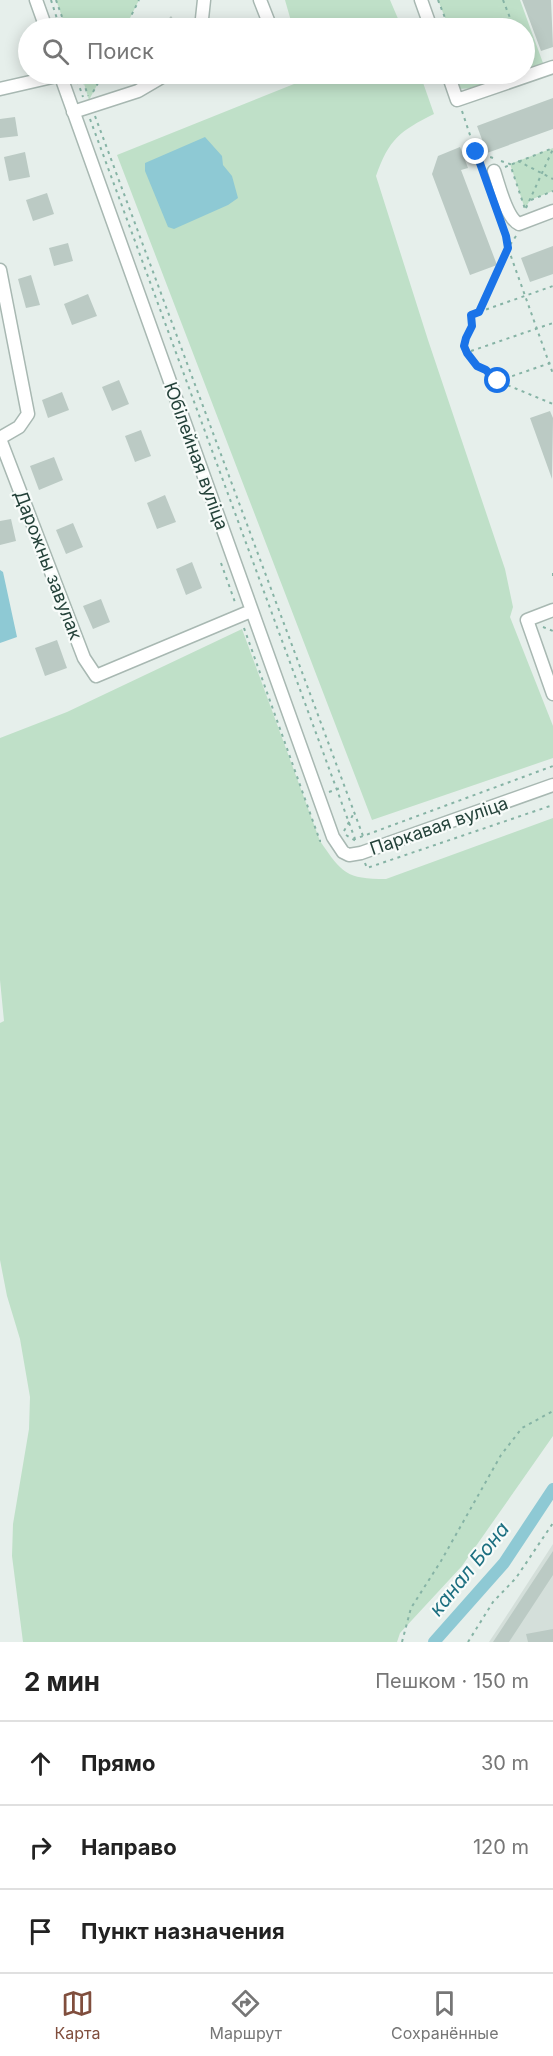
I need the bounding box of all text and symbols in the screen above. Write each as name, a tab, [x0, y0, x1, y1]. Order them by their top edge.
search box	[18, 18, 535, 84]
icon: search	[39, 35, 72, 68]
text: Поиск	[87, 38, 154, 64]
route end	[462, 138, 488, 164]
route start	[484, 367, 510, 393]
street label: Юбілейная вуліца	[160, 379, 233, 533]
street label: Дарожны завулак	[10, 487, 87, 643]
street label: Паркавая вуліца	[367, 792, 511, 859]
water label: канал Бона	[424, 1517, 514, 1621]
text: 2 мин	[24, 1666, 100, 1697]
text: Пешком · 150 m	[375, 1669, 529, 1693]
icon: ahead	[24, 1747, 57, 1780]
text: Прямо	[81, 1750, 155, 1776]
text: 30 m	[481, 1751, 529, 1775]
icon: right	[24, 1831, 57, 1864]
text: Направо	[81, 1834, 177, 1860]
text: 120 m	[473, 1835, 529, 1859]
icon: arrive	[24, 1915, 57, 1948]
text: Пункт назначения	[81, 1918, 285, 1944]
tab: Карта	[55, 1987, 100, 2043]
tab: Маршрут	[209, 1987, 282, 2043]
tab: Сохранённые	[391, 1987, 498, 2043]

